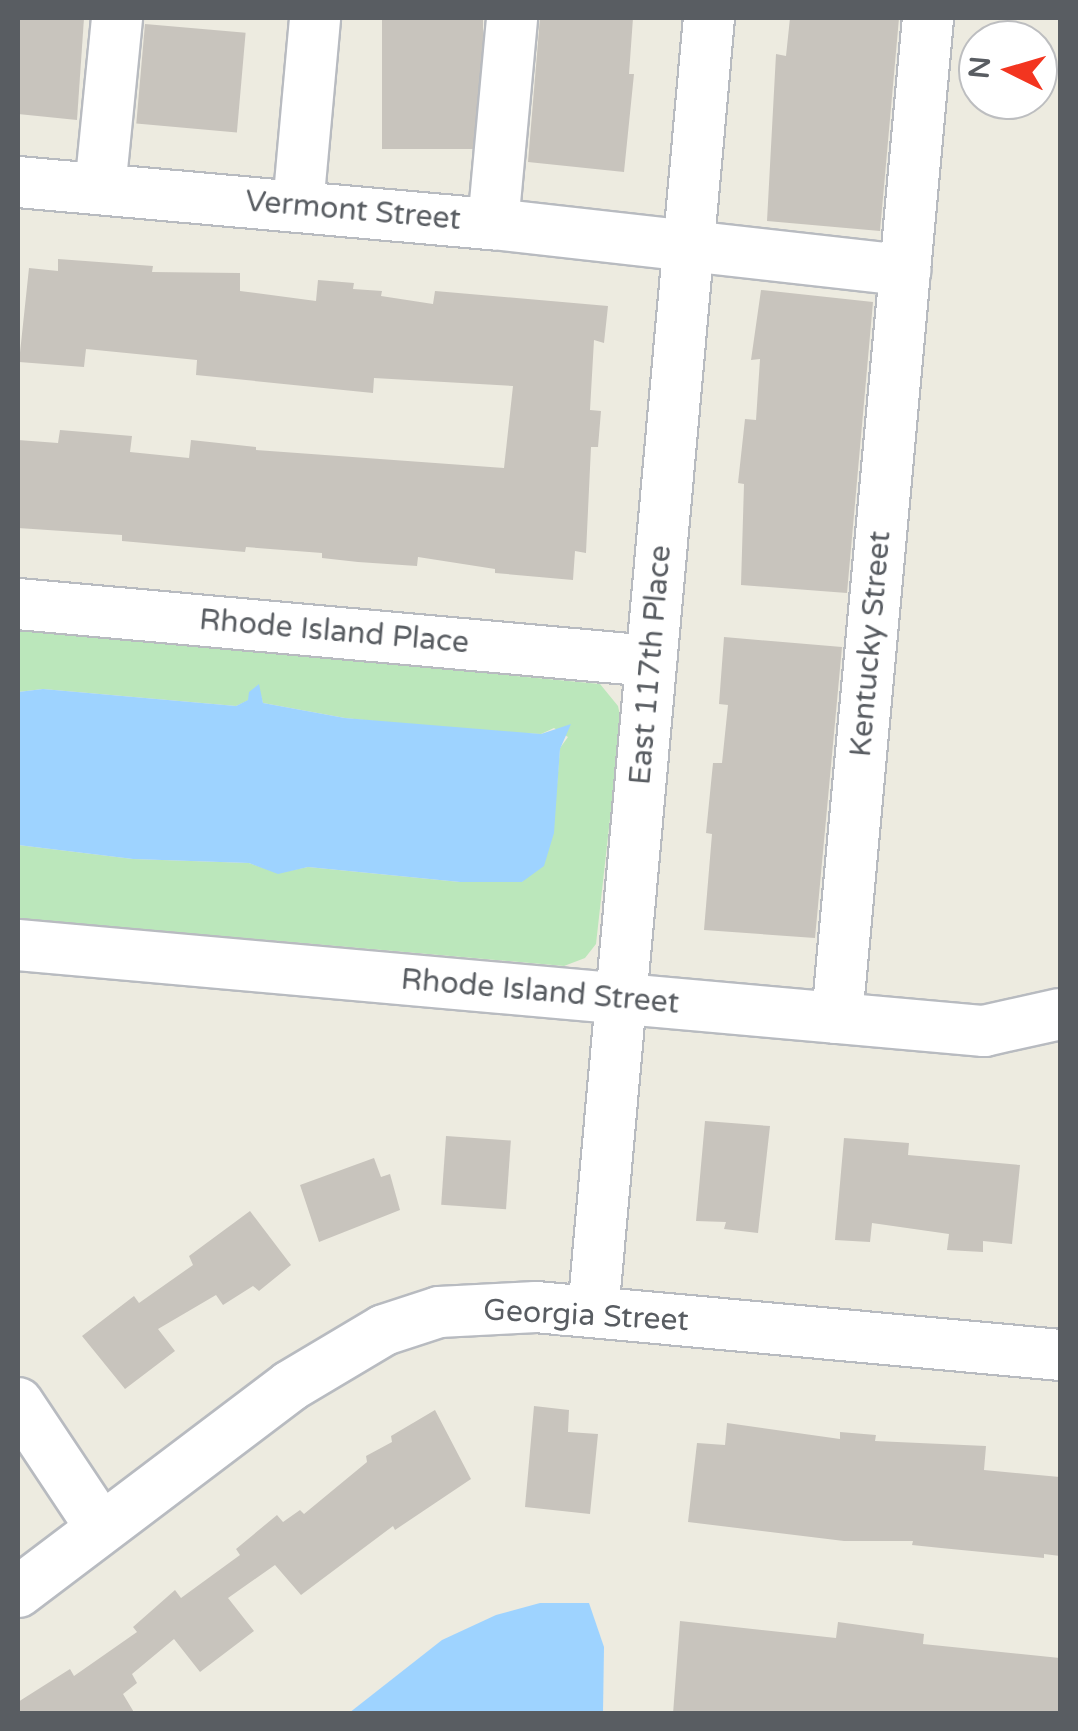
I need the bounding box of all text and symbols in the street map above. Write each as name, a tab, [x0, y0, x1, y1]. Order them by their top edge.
north arrow	[958, 20, 1058, 120]
text: N	[962, 55, 998, 80]
street label: Vermont Street	[244, 184, 462, 238]
street label: Kentucky Street	[843, 530, 899, 758]
street label: East 117th Place	[623, 544, 679, 786]
street label: Rhode Island Place	[198, 602, 470, 662]
street label: Rhode Island Street	[399, 962, 681, 1022]
street label: Georgia Street	[482, 1293, 690, 1339]

